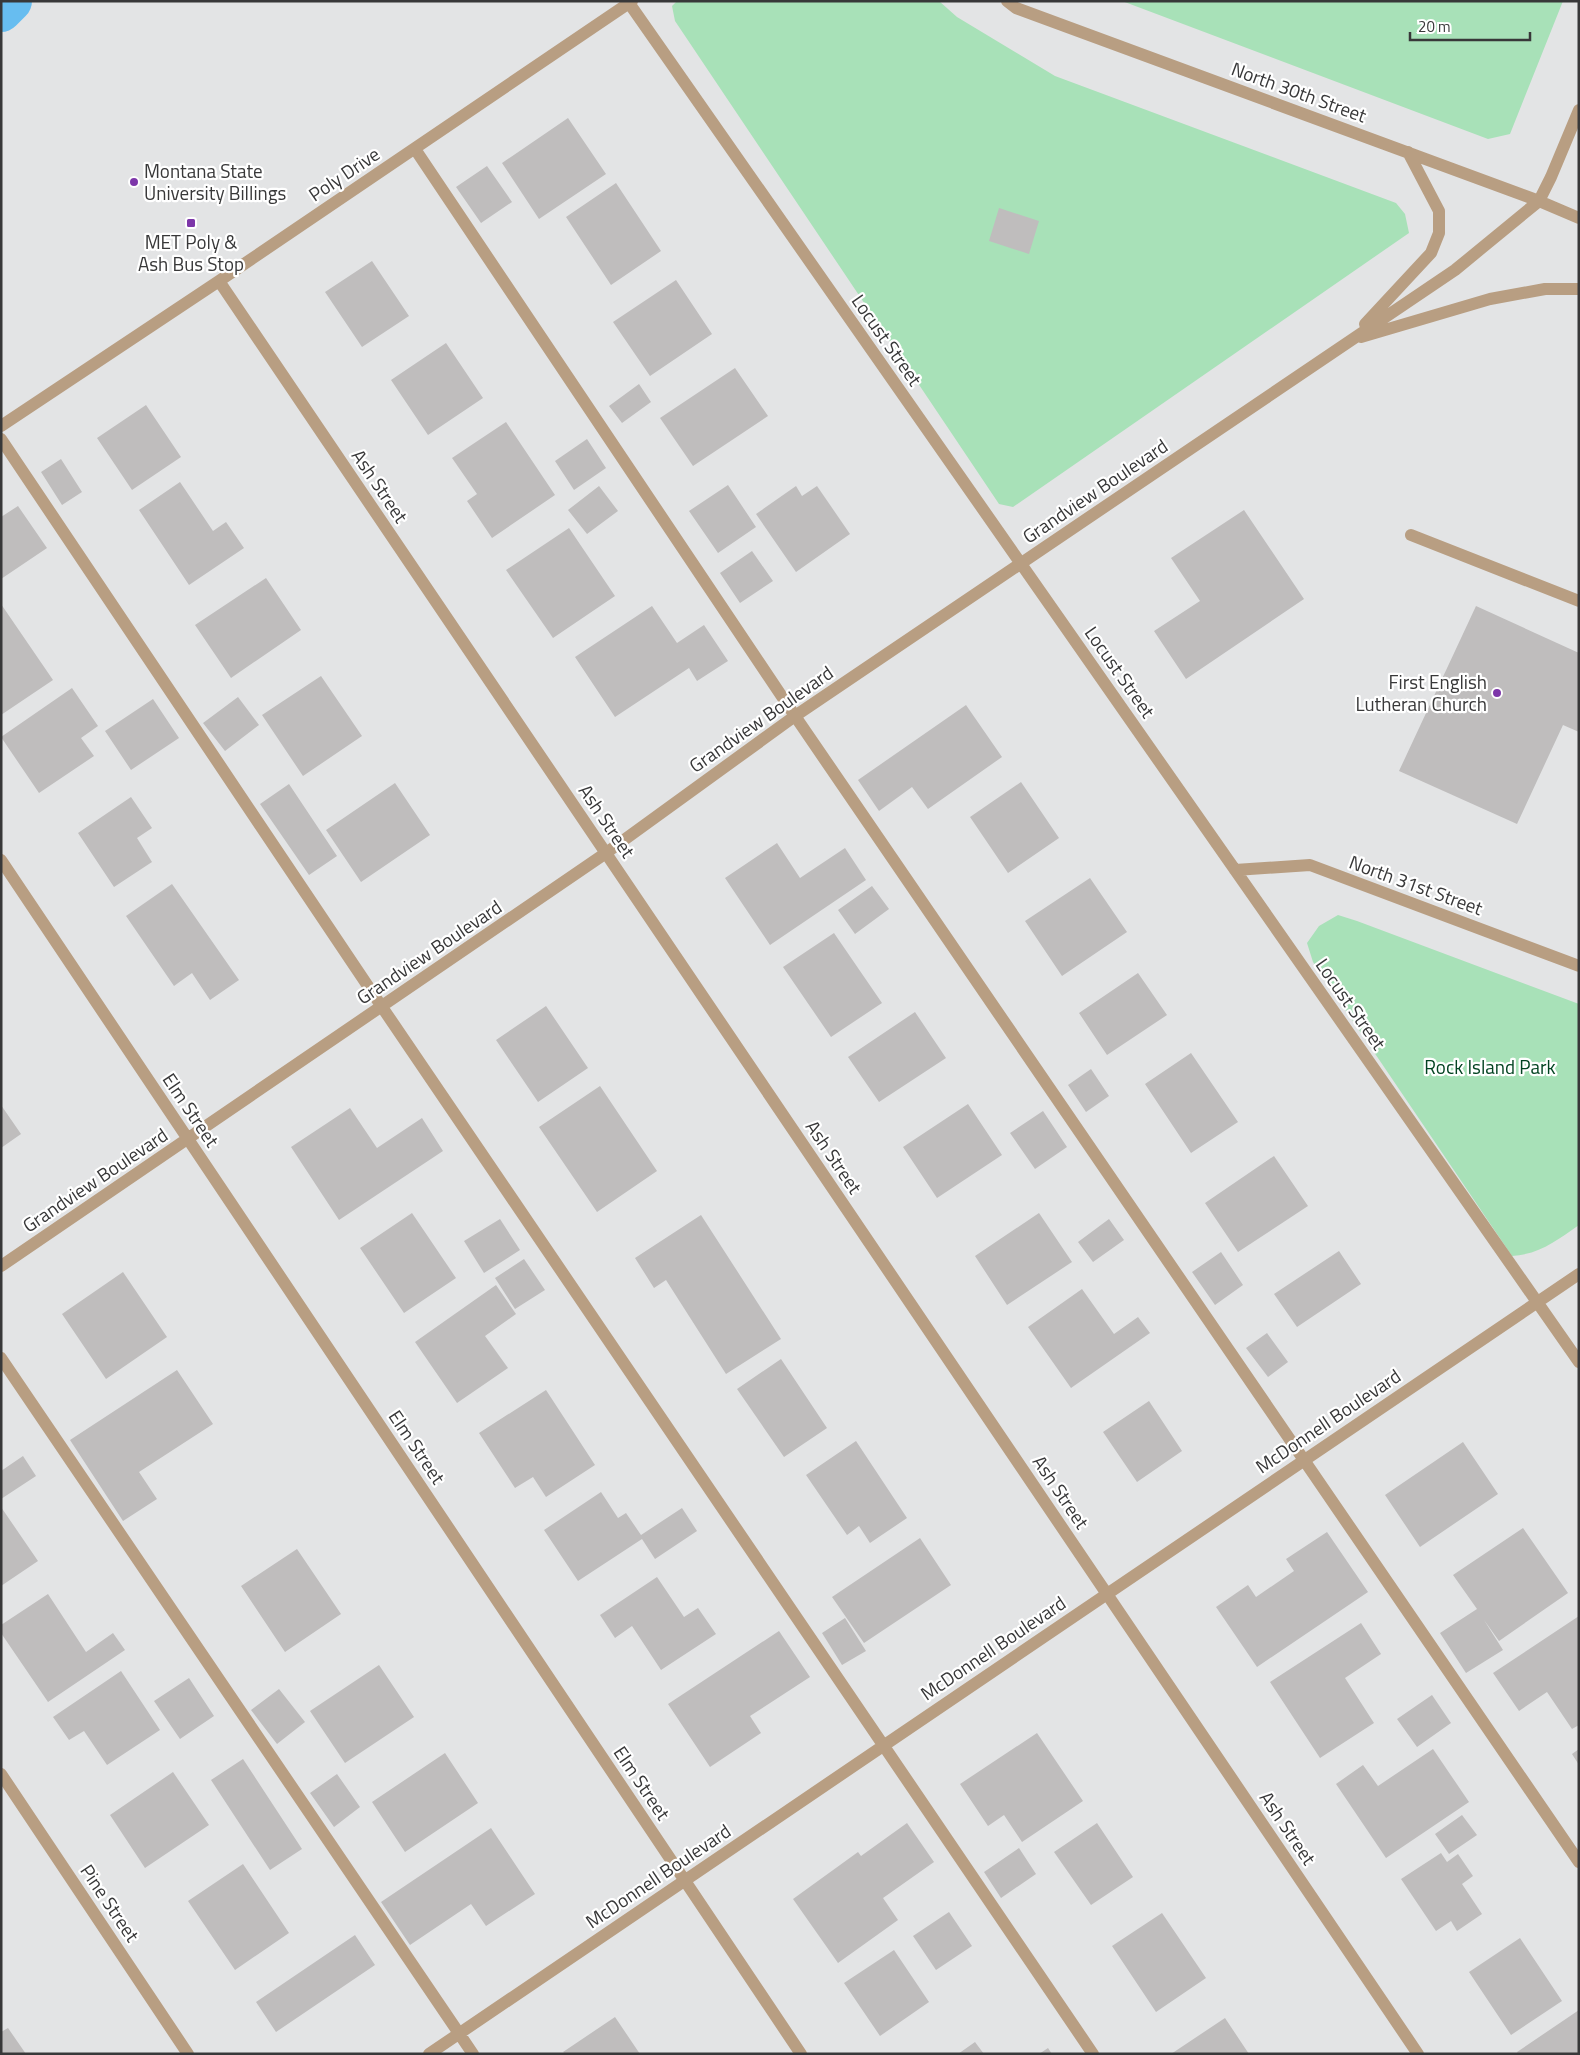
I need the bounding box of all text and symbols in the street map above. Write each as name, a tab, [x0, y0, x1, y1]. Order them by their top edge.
scale bar	[1410, 10, 1530, 42]
text: 20 m	[1418, 15, 1451, 38]
street label: North 30th Street	[1228, 54, 1371, 130]
street label: Poly Drive	[302, 139, 385, 208]
place label: Montana State University Billings	[144, 156, 287, 207]
marker: Montana State University Billings	[128, 176, 140, 188]
marker: MET Poly & Ash Bus Stop	[185, 217, 197, 229]
place label: MET Poly & Ash Bus Stop	[138, 227, 244, 278]
street label: Locust Street	[845, 288, 930, 392]
street label: Grandview Boulevard	[1016, 431, 1173, 550]
street label: Ash Street	[345, 443, 416, 529]
street label: Locust Street	[1078, 620, 1163, 724]
street label: Grandview Boulevard	[683, 658, 839, 779]
place label: First English Lutheran Church	[1355, 667, 1487, 718]
marker: First English Lutheran Church	[1491, 687, 1503, 699]
street label: Ash Street	[572, 778, 643, 864]
street label: North 31st Street	[1345, 847, 1487, 922]
street label: Grandview Boulevard	[350, 892, 507, 1011]
street label: Locust Street	[1309, 952, 1394, 1056]
park label: Rock Island Park	[1424, 1052, 1556, 1081]
street label: Elm Street	[156, 1067, 227, 1153]
street label: Ash Street	[799, 1114, 870, 1200]
street label: Grandview Boulevard	[16, 1120, 173, 1239]
street label: McDonnell Boulevard	[1249, 1361, 1406, 1480]
street label: Elm Street	[382, 1404, 453, 1490]
street label: Ash Street	[1026, 1449, 1097, 1535]
street label: McDonnell Boulevard	[914, 1588, 1071, 1707]
street label: Elm Street	[607, 1740, 678, 1826]
street label: Ash Street	[1253, 1785, 1324, 1871]
street label: McDonnell Boulevard	[579, 1816, 736, 1935]
street label: Pine Street	[74, 1858, 147, 1948]

